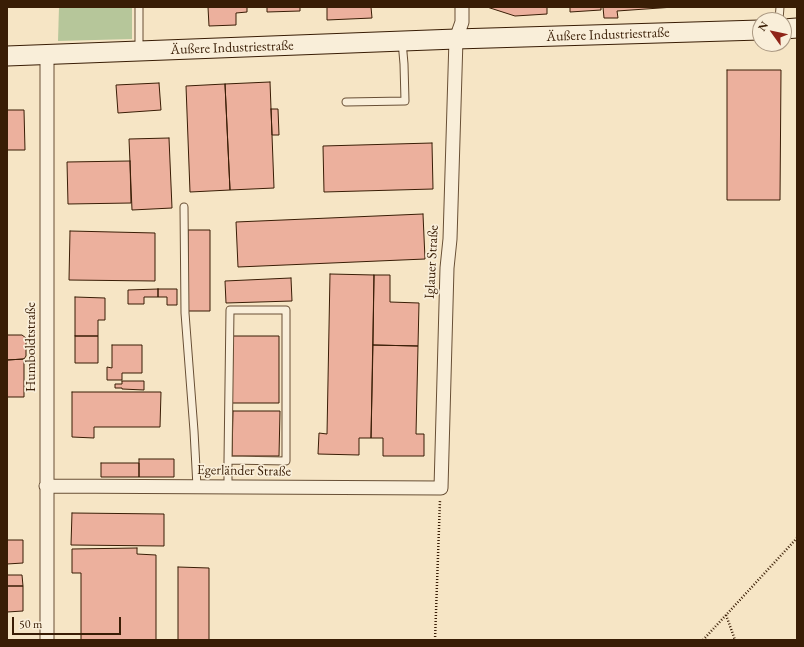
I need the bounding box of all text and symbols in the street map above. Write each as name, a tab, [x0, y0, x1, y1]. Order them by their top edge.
north arrow	[752, 12, 792, 52]
text: N	[754, 18, 771, 34]
street label: Äußere Industriestraße	[546, 24, 670, 46]
street label: Äußere Industriestraße	[170, 37, 294, 59]
street label: Iglauer Straße	[422, 225, 442, 299]
street label: Humboldtstraße	[23, 302, 39, 392]
street label: Egerländer Straße	[197, 462, 291, 480]
scale bar	[14, 609, 123, 635]
text: 50 m	[19, 616, 42, 632]

